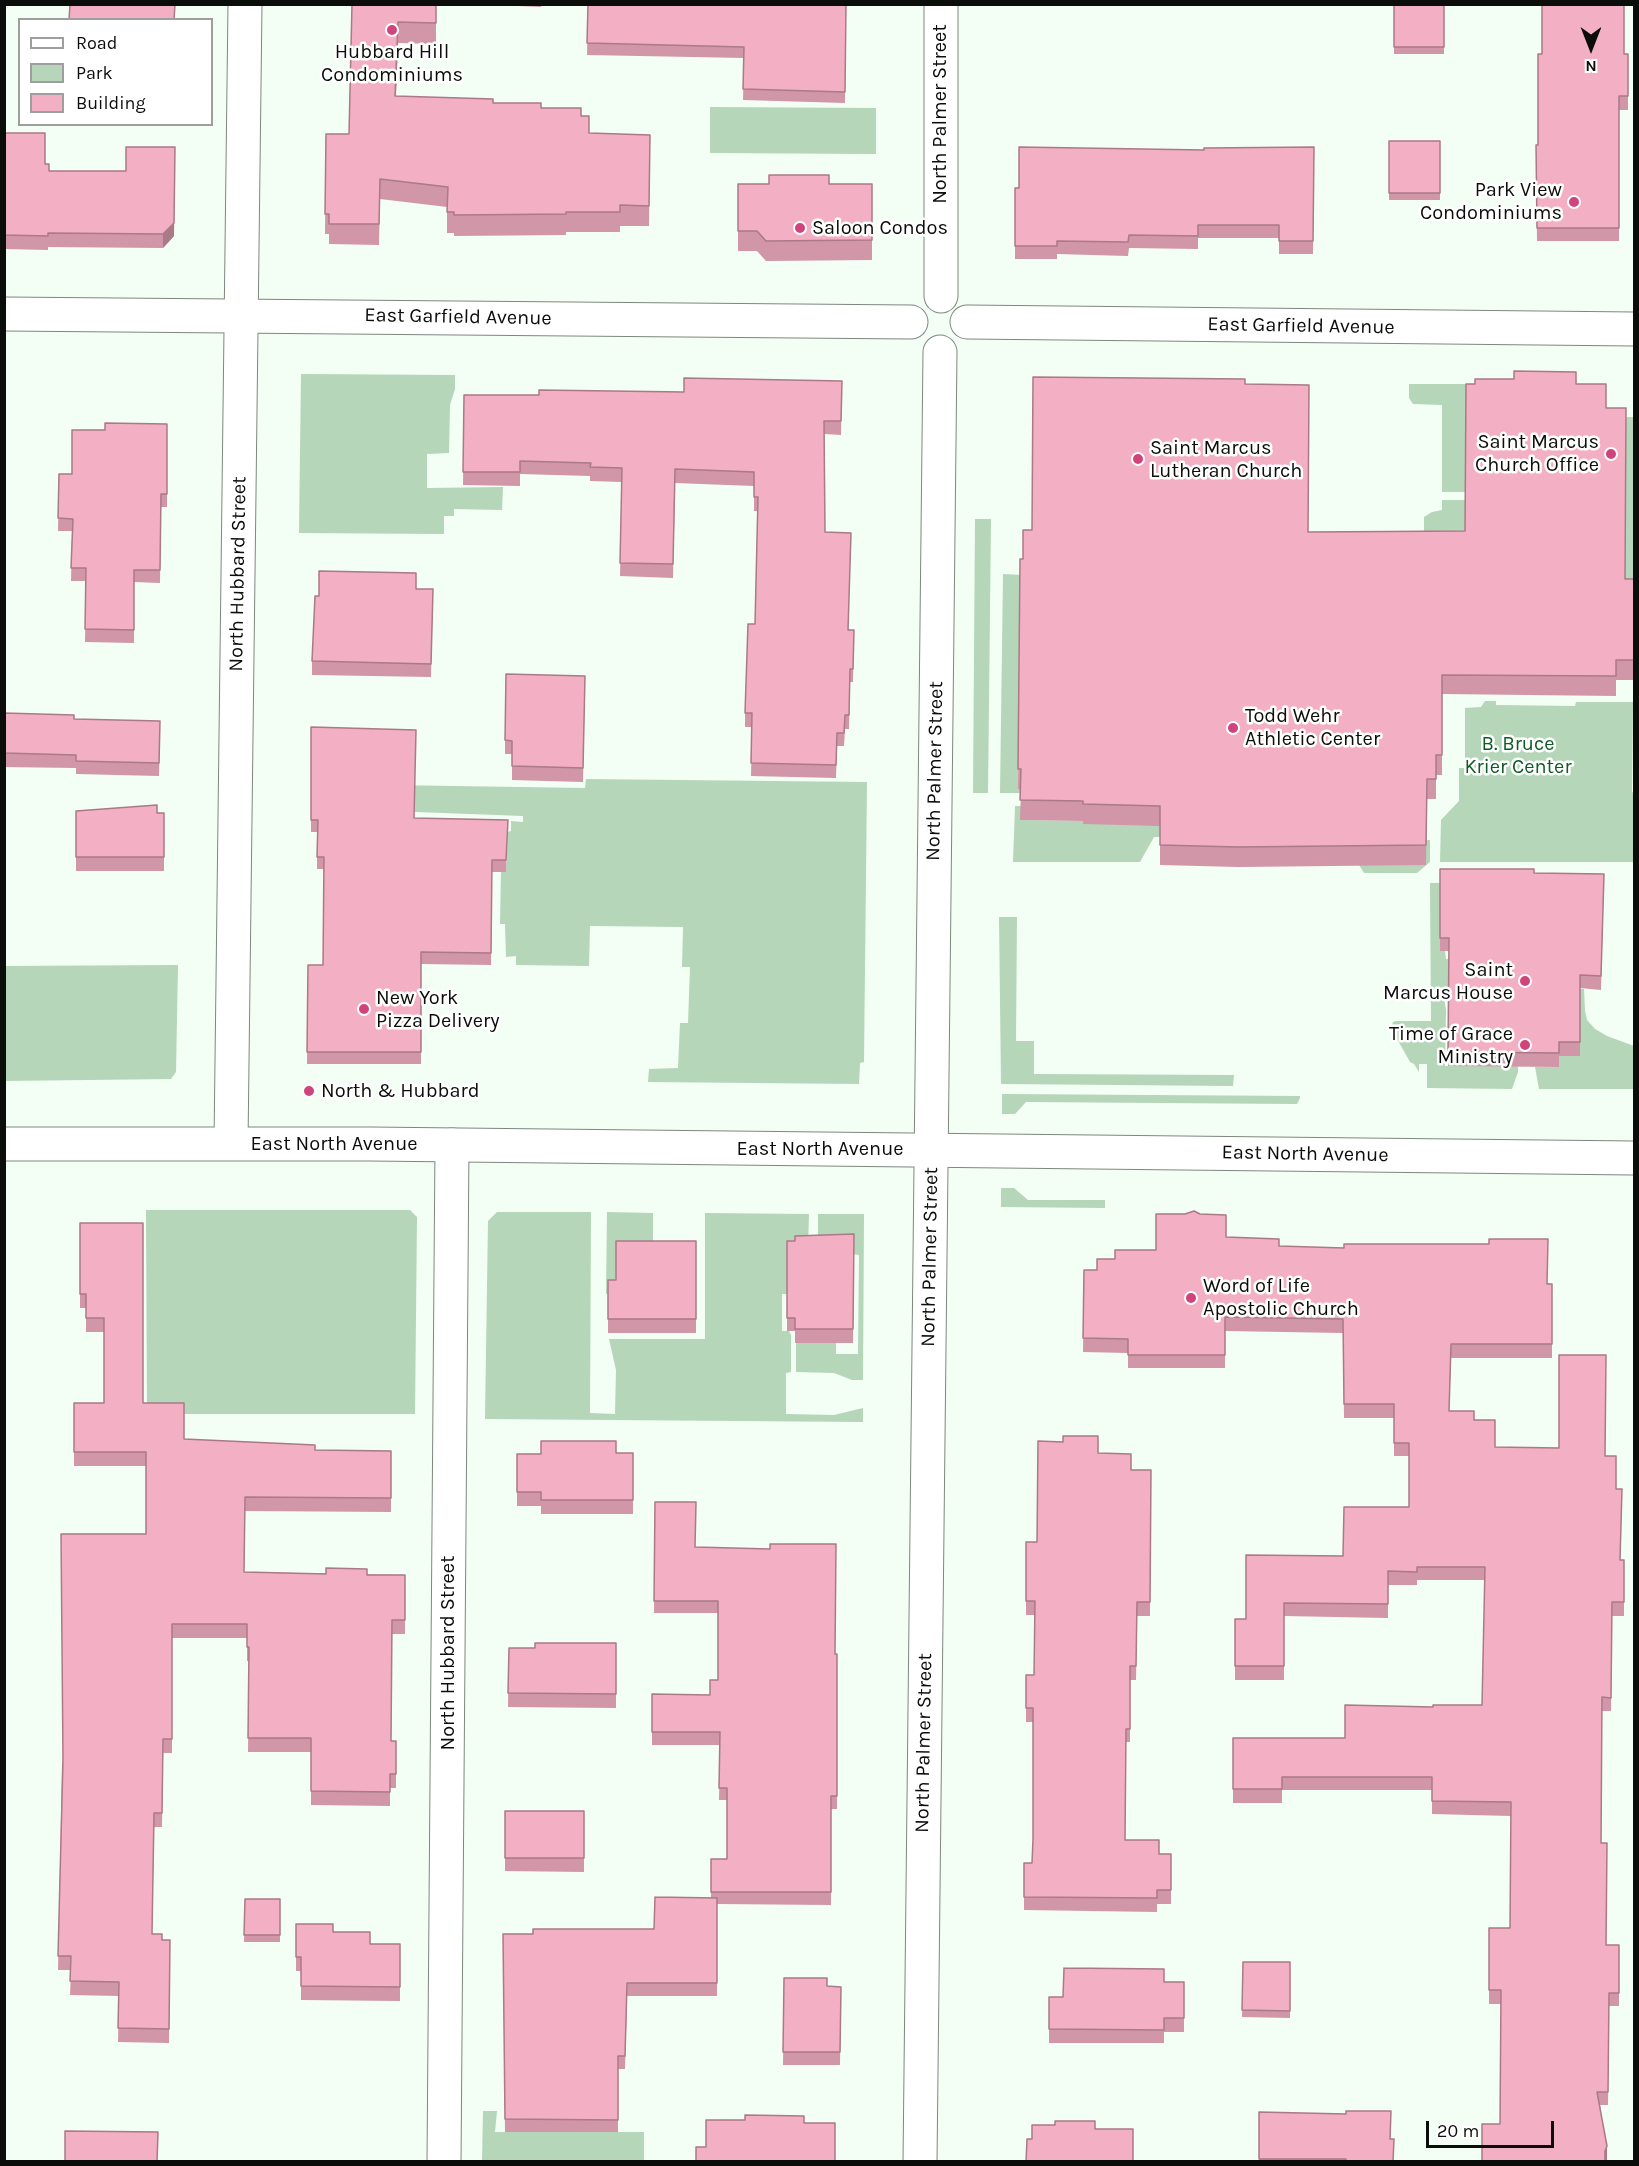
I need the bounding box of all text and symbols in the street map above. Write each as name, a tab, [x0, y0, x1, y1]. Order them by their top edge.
legend	[18, 18, 213, 126]
north arrow	[1561, 18, 1621, 78]
marker: Hubbard Hill Condominiums	[385, 23, 399, 37]
street label: North Palmer Street	[928, 24, 952, 204]
text: Road	[76, 32, 117, 54]
place label: Hubbard Hill Condominiums	[321, 40, 463, 87]
text: N	[1585, 57, 1597, 76]
text: Park	[76, 62, 113, 84]
text: Building	[76, 92, 146, 114]
place label: Park View Condominiums	[1420, 178, 1562, 225]
marker: Park View Condominiums	[1567, 195, 1581, 209]
place label: Saloon Condos	[812, 216, 948, 240]
marker: Saloon Condos	[793, 221, 807, 235]
street label: East Garfield Avenue	[364, 303, 552, 331]
street label: East Garfield Avenue	[1207, 312, 1395, 340]
place label: Saint Marcus Church Office	[1475, 430, 1599, 477]
place label: Saint Marcus Lutheran Church	[1150, 436, 1302, 483]
marker: Saint Marcus Church Office	[1604, 447, 1618, 461]
marker: Saint Marcus Lutheran Church	[1131, 452, 1145, 466]
street label: North Hubbard Street	[224, 476, 252, 672]
street label: North Palmer Street	[921, 681, 949, 861]
place label: Todd Wehr Athletic Center	[1245, 704, 1380, 751]
marker: Todd Wehr Athletic Center	[1226, 721, 1240, 735]
park label: B. Bruce Krier Center	[1464, 732, 1572, 779]
place label: Saint Marcus House	[1383, 958, 1513, 1005]
marker: Saint Marcus House	[1518, 974, 1532, 988]
place label: New York Pizza Delivery	[376, 986, 500, 1033]
marker: New York Pizza Delivery	[357, 1002, 371, 1016]
place label: Time of Grace Ministry	[1389, 1022, 1513, 1069]
marker: Time of Grace Ministry	[1518, 1038, 1532, 1052]
place label: North & Hubbard	[321, 1079, 479, 1103]
marker: North & Hubbard	[302, 1084, 316, 1098]
street label: East North Avenue	[250, 1132, 418, 1156]
street label: East North Avenue	[736, 1137, 904, 1161]
street label: East North Avenue	[1221, 1141, 1389, 1167]
street label: North Palmer Street	[916, 1167, 944, 1347]
place label: Word of Life Apostolic Church	[1203, 1274, 1359, 1321]
marker: Word of Life Apostolic Church	[1184, 1291, 1198, 1305]
street label: North Hubbard Street	[436, 1555, 460, 1751]
street label: North Palmer Street	[910, 1653, 938, 1833]
scale bar	[1429, 2109, 1556, 2147]
text: 20 m	[1437, 2120, 1479, 2142]

